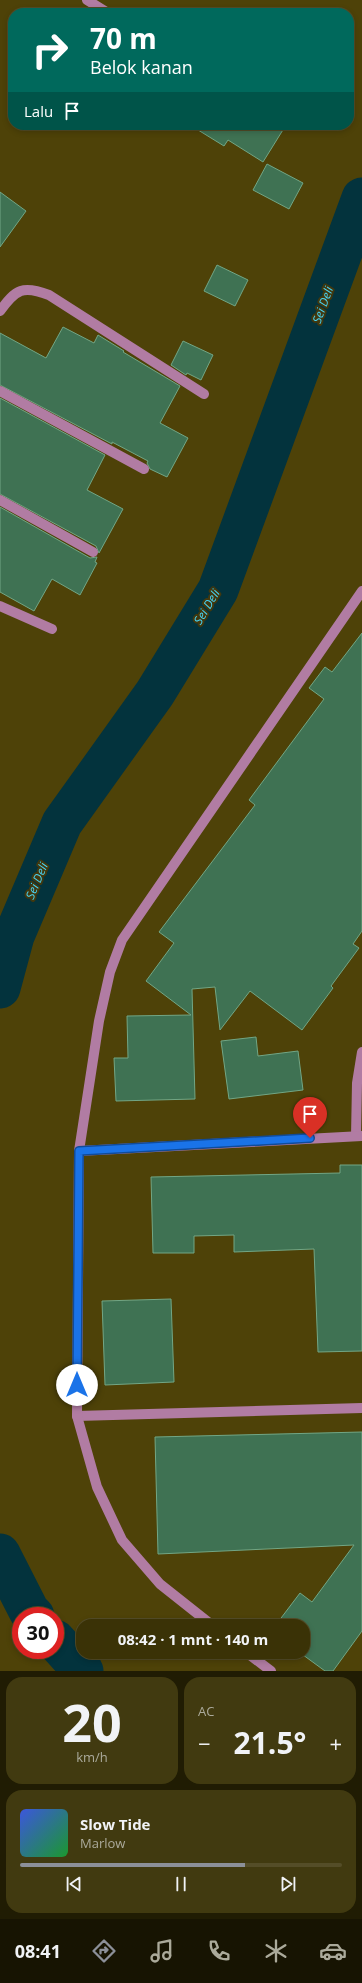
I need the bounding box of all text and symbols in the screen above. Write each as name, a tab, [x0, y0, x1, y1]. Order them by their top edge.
text: 70 m	[90, 19, 157, 57]
icon: right	[24, 24, 76, 76]
text: Belok kanan	[90, 55, 193, 79]
icon: arrive	[61, 100, 83, 122]
text: Lalu	[24, 101, 53, 121]
water label: Sei Deli	[308, 283, 337, 326]
water label: Sei Deli	[189, 585, 224, 628]
water label: Sei Deli	[21, 859, 52, 902]
pin	[293, 1097, 327, 1138]
icon: arrive	[299, 1103, 321, 1125]
position arrow	[56, 1364, 98, 1406]
speed limit sign: 30	[12, 1607, 64, 1659]
text: 08:42 · 1 mnt · 140 m	[118, 1629, 268, 1649]
text: 20	[62, 1686, 122, 1757]
text: AC	[198, 1702, 214, 1720]
text: 21.5°	[234, 1722, 306, 1763]
text: −	[198, 1728, 211, 1758]
text: +	[329, 1728, 342, 1758]
text: km/h	[76, 1748, 108, 1766]
text: Slow Tide	[80, 1814, 150, 1834]
text: Marlow	[80, 1834, 125, 1852]
icon: previous	[63, 1873, 85, 1895]
icon: pause	[170, 1873, 192, 1895]
icon: next	[277, 1873, 299, 1895]
icon: directions	[90, 1937, 118, 1965]
icon: music	[148, 1937, 176, 1965]
icon: phone	[205, 1937, 233, 1965]
icon: climate	[262, 1937, 290, 1965]
icon: car	[319, 1937, 347, 1965]
text: 08:41	[15, 1939, 61, 1963]

